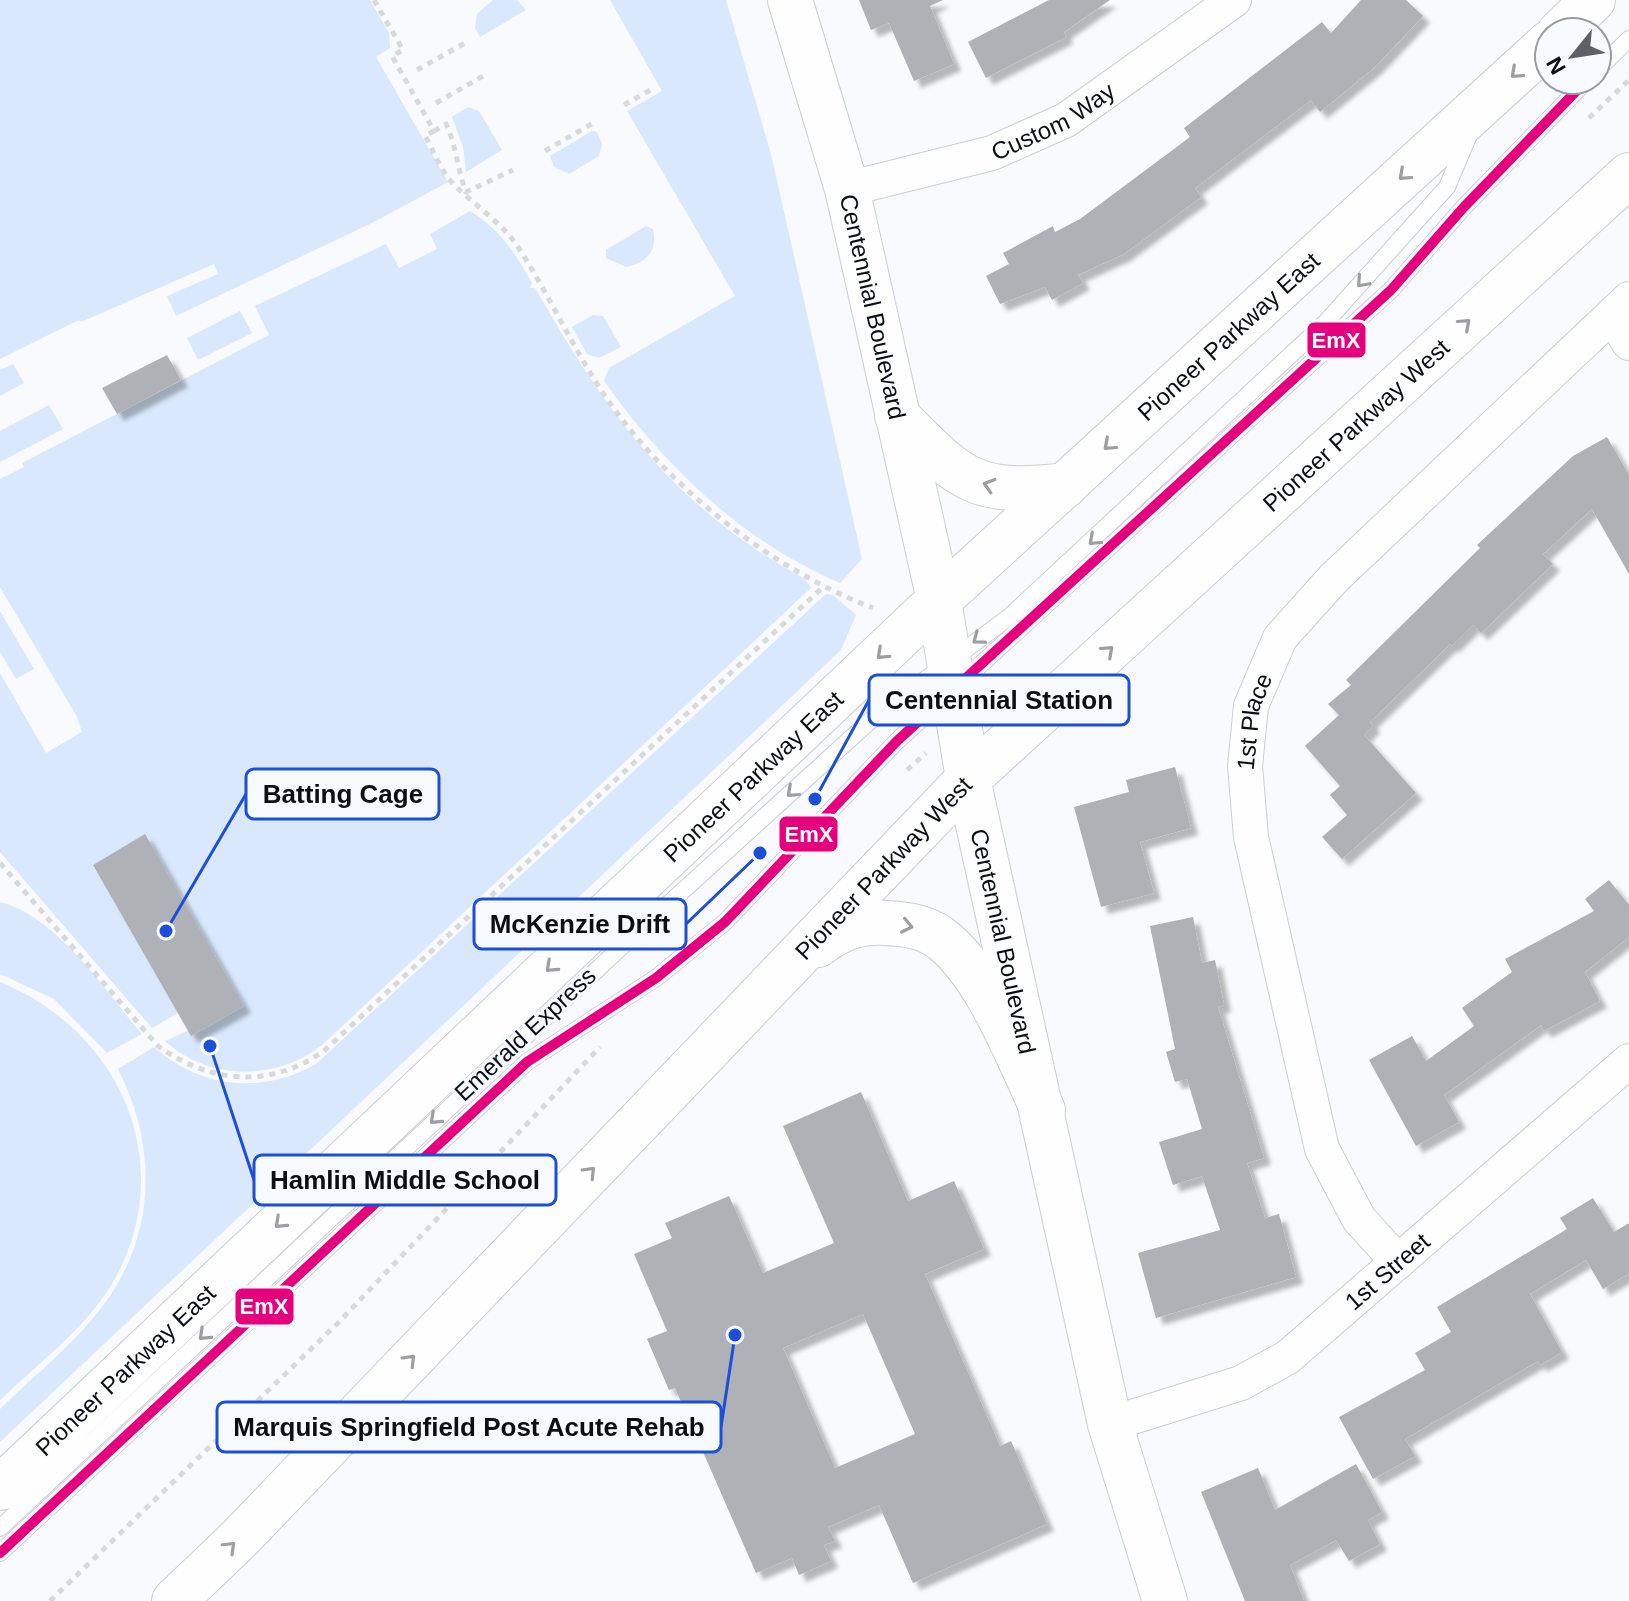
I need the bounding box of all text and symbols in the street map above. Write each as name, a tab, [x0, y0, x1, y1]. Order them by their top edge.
north arrow	[1533, 16, 1613, 96]
text: N	[1541, 53, 1571, 79]
one-way arrow	[1510, 63, 1525, 77]
street label: Custom Way	[987, 77, 1119, 165]
one-way arrow	[1399, 165, 1413, 180]
street label: Centennial Boulevard	[835, 192, 912, 422]
street label: Pioneer Parkway East	[1132, 246, 1325, 426]
one-way arrow	[1357, 272, 1372, 287]
one-way arrow	[1456, 320, 1471, 334]
line badge: EmX	[1306, 321, 1367, 359]
text: EmX	[1312, 328, 1361, 353]
street label: Pioneer Parkway West	[1257, 333, 1454, 517]
one-way arrow	[1104, 435, 1118, 450]
one-way arrow	[983, 478, 996, 494]
one-way arrow	[1089, 530, 1104, 544]
one-way arrow	[973, 630, 987, 644]
one-way arrow	[877, 645, 891, 659]
one-way arrow	[1099, 645, 1113, 660]
street label: 1st Place	[1231, 669, 1277, 771]
callout: Centennial Station	[869, 675, 1129, 725]
street label: Pioneer Parkway East	[658, 685, 848, 867]
text: Centennial Station	[885, 685, 1113, 715]
callout: Batting Cage	[246, 769, 439, 819]
street label: Pioneer Parkway West	[789, 771, 977, 965]
text: Batting Cage	[263, 779, 423, 809]
one-way arrow	[786, 783, 801, 797]
line badge: EmX	[778, 815, 839, 853]
text: EmX	[785, 822, 834, 847]
street label: Centennial Boulevard	[966, 826, 1042, 1056]
callout: McKenzie Drift	[474, 899, 686, 949]
text: McKenzie Drift	[490, 909, 671, 939]
one-way arrow	[901, 916, 914, 933]
one-way arrow	[545, 958, 560, 972]
street label: Emerald Express	[449, 962, 601, 1106]
one-way arrow	[429, 1109, 444, 1123]
callout: Hamlin Middle School	[254, 1155, 556, 1205]
text: Hamlin Middle School	[270, 1165, 540, 1195]
one-way arrow	[581, 1167, 595, 1181]
one-way arrow	[275, 1214, 290, 1228]
street label: 1st Street	[1339, 1227, 1435, 1315]
street label: Pioneer Parkway East	[30, 1279, 220, 1461]
line badge: EmX	[234, 1287, 295, 1326]
text: EmX	[240, 1294, 289, 1319]
one-way arrow	[199, 1326, 214, 1340]
one-way arrow	[401, 1355, 416, 1369]
callout: Marquis Springfield Post Acute Rehab	[217, 1402, 721, 1452]
text: Marquis Springfield Post Acute Rehab	[233, 1412, 705, 1442]
one-way arrow	[221, 1542, 235, 1556]

